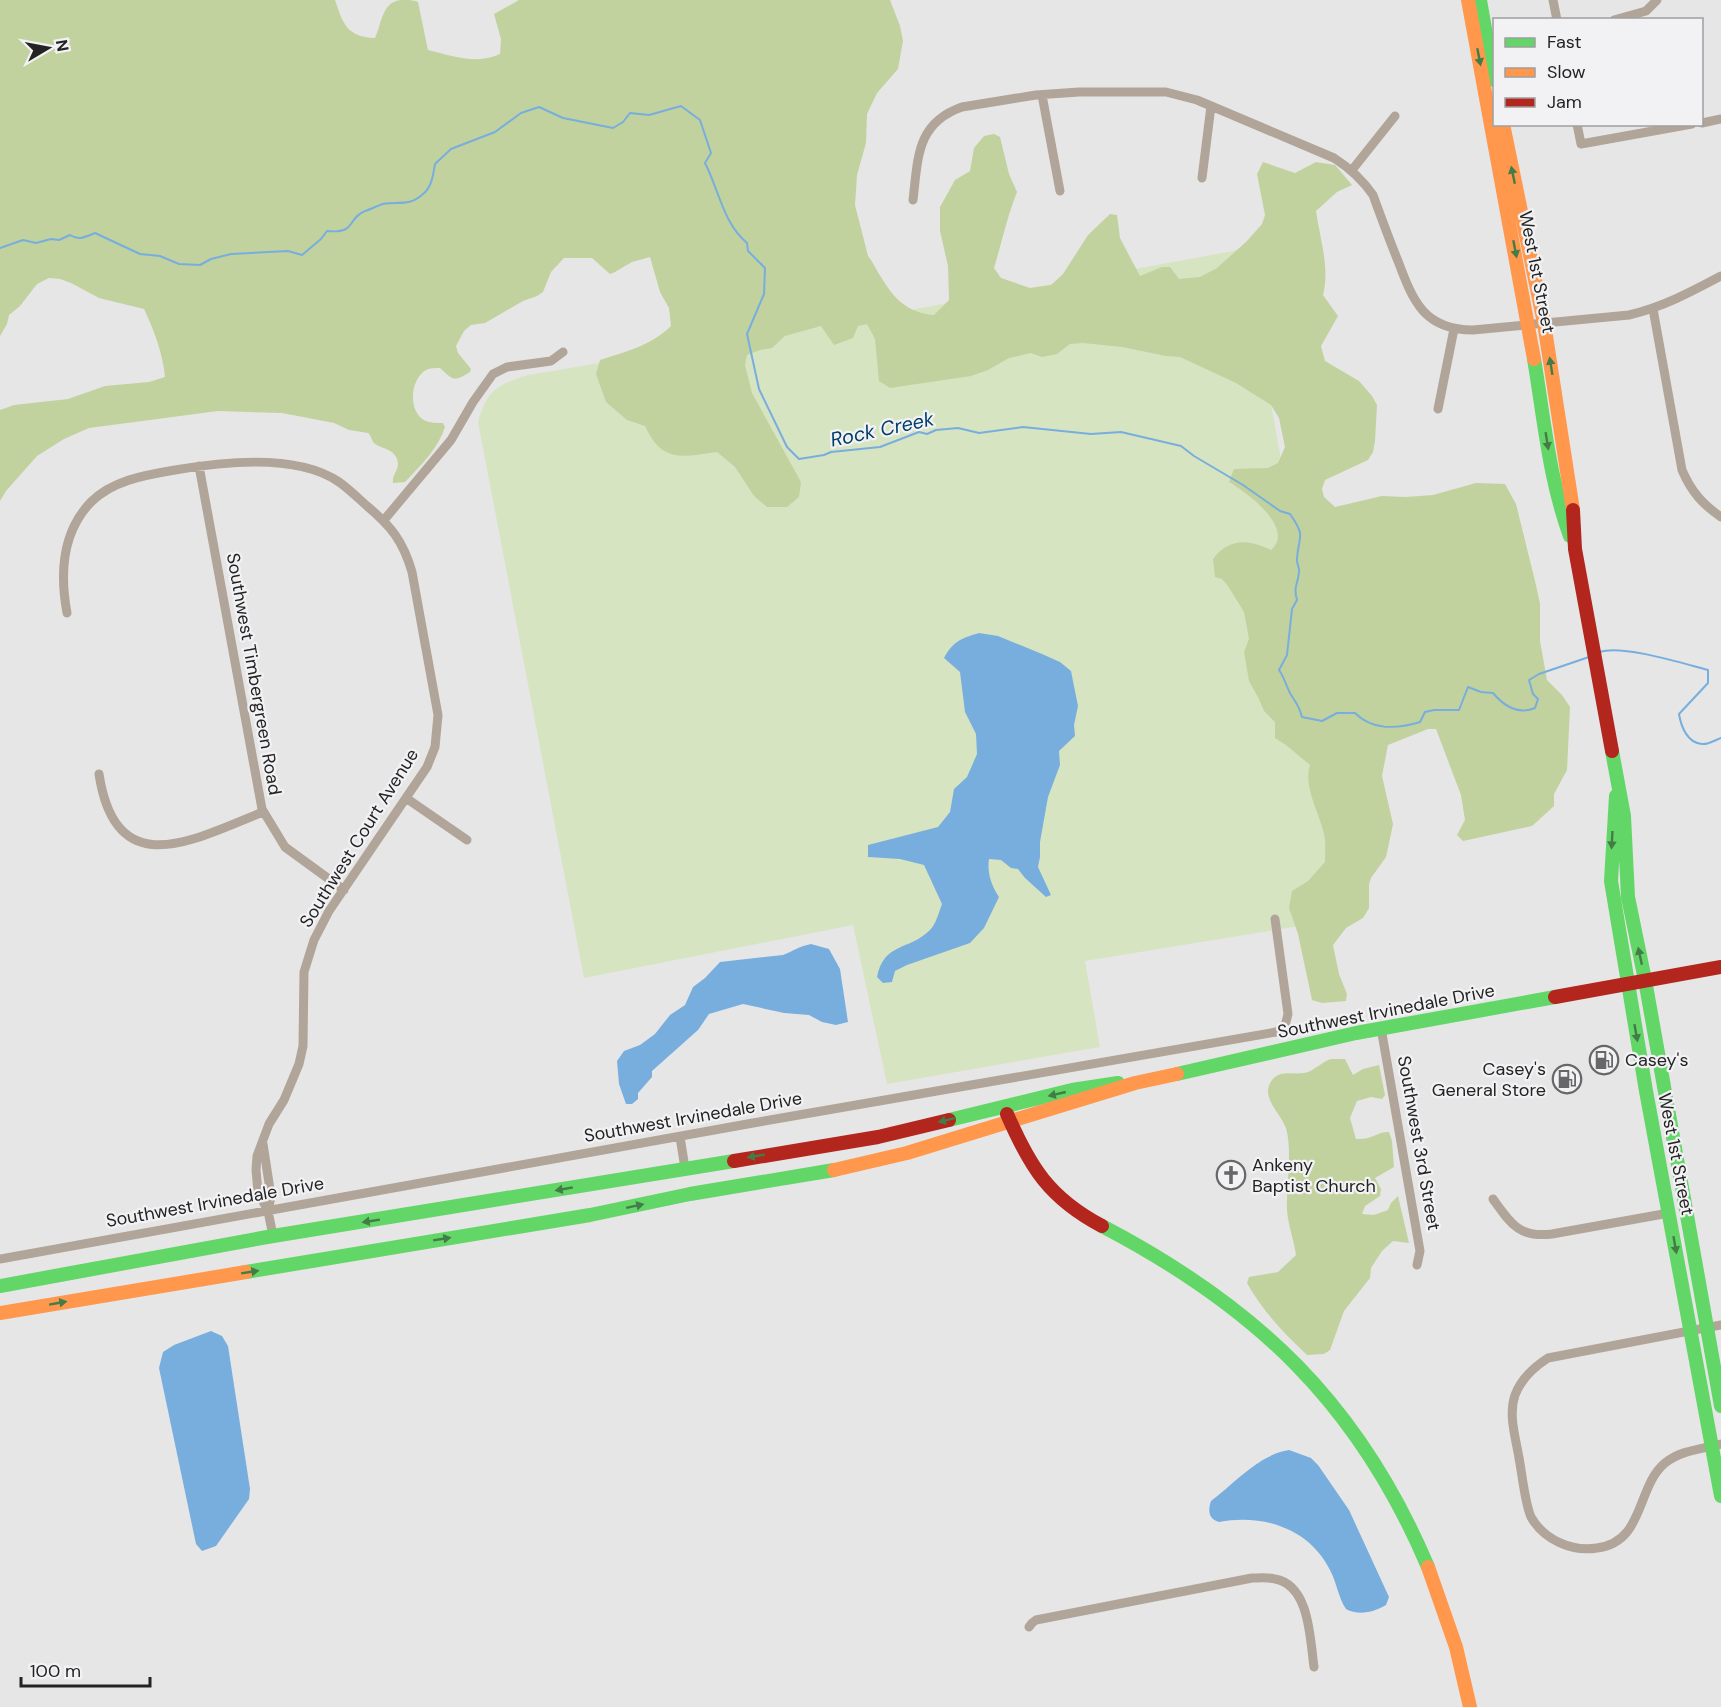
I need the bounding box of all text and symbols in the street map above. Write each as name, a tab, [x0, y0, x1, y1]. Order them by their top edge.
north arrow	[18, 18, 78, 78]
legend	[1493, 18, 1703, 126]
text: Fast	[1547, 30, 1582, 54]
text: N	[51, 38, 74, 53]
one-way arrow	[1474, 48, 1483, 67]
text: Slow	[1547, 60, 1586, 84]
text: Jam	[1547, 90, 1582, 114]
one-way arrow	[1508, 165, 1517, 184]
street label: West 1st Street	[1513, 209, 1561, 335]
one-way arrow	[1510, 240, 1520, 258]
one-way arrow	[1546, 357, 1555, 376]
water label: Rock Creek	[828, 405, 937, 453]
one-way arrow	[1543, 432, 1552, 451]
street label: Southwest Timbergreen Road	[221, 551, 287, 797]
street label: Southwest Court Avenue	[294, 744, 424, 932]
one-way arrow	[1608, 830, 1617, 849]
one-way arrow	[1635, 946, 1644, 965]
street label: Southwest Irvinedale Drive	[1275, 978, 1497, 1044]
one-way arrow	[1632, 1024, 1641, 1043]
fuel station icon: Casey's	[1588, 1044, 1620, 1076]
place label: Casey's	[1625, 1048, 1689, 1072]
street label: Southwest 3rd Street	[1392, 1054, 1446, 1232]
place label: Casey's General Store	[1432, 1057, 1546, 1102]
fuel station icon: Casey's General Store	[1551, 1063, 1583, 1095]
street label: Southwest Irvinedale Drive	[582, 1086, 804, 1148]
one-way arrow	[1047, 1090, 1066, 1099]
street label: West 1st Street	[1652, 1091, 1700, 1217]
one-way arrow	[938, 1116, 956, 1126]
one-way arrow	[746, 1152, 765, 1161]
place label: Ankeny Baptist Church	[1252, 1153, 1376, 1198]
church icon: Ankeny Baptist Church	[1215, 1159, 1247, 1191]
street label: Southwest Irvinedale Drive	[104, 1171, 326, 1233]
one-way arrow	[554, 1185, 573, 1194]
one-way arrow	[625, 1201, 644, 1210]
one-way arrow	[362, 1217, 381, 1226]
one-way arrow	[433, 1235, 452, 1244]
one-way arrow	[1671, 1236, 1680, 1255]
one-way arrow	[241, 1267, 260, 1276]
one-way arrow	[48, 1298, 67, 1307]
scale bar	[21, 1650, 150, 1688]
text: 100 m	[30, 1659, 81, 1683]

